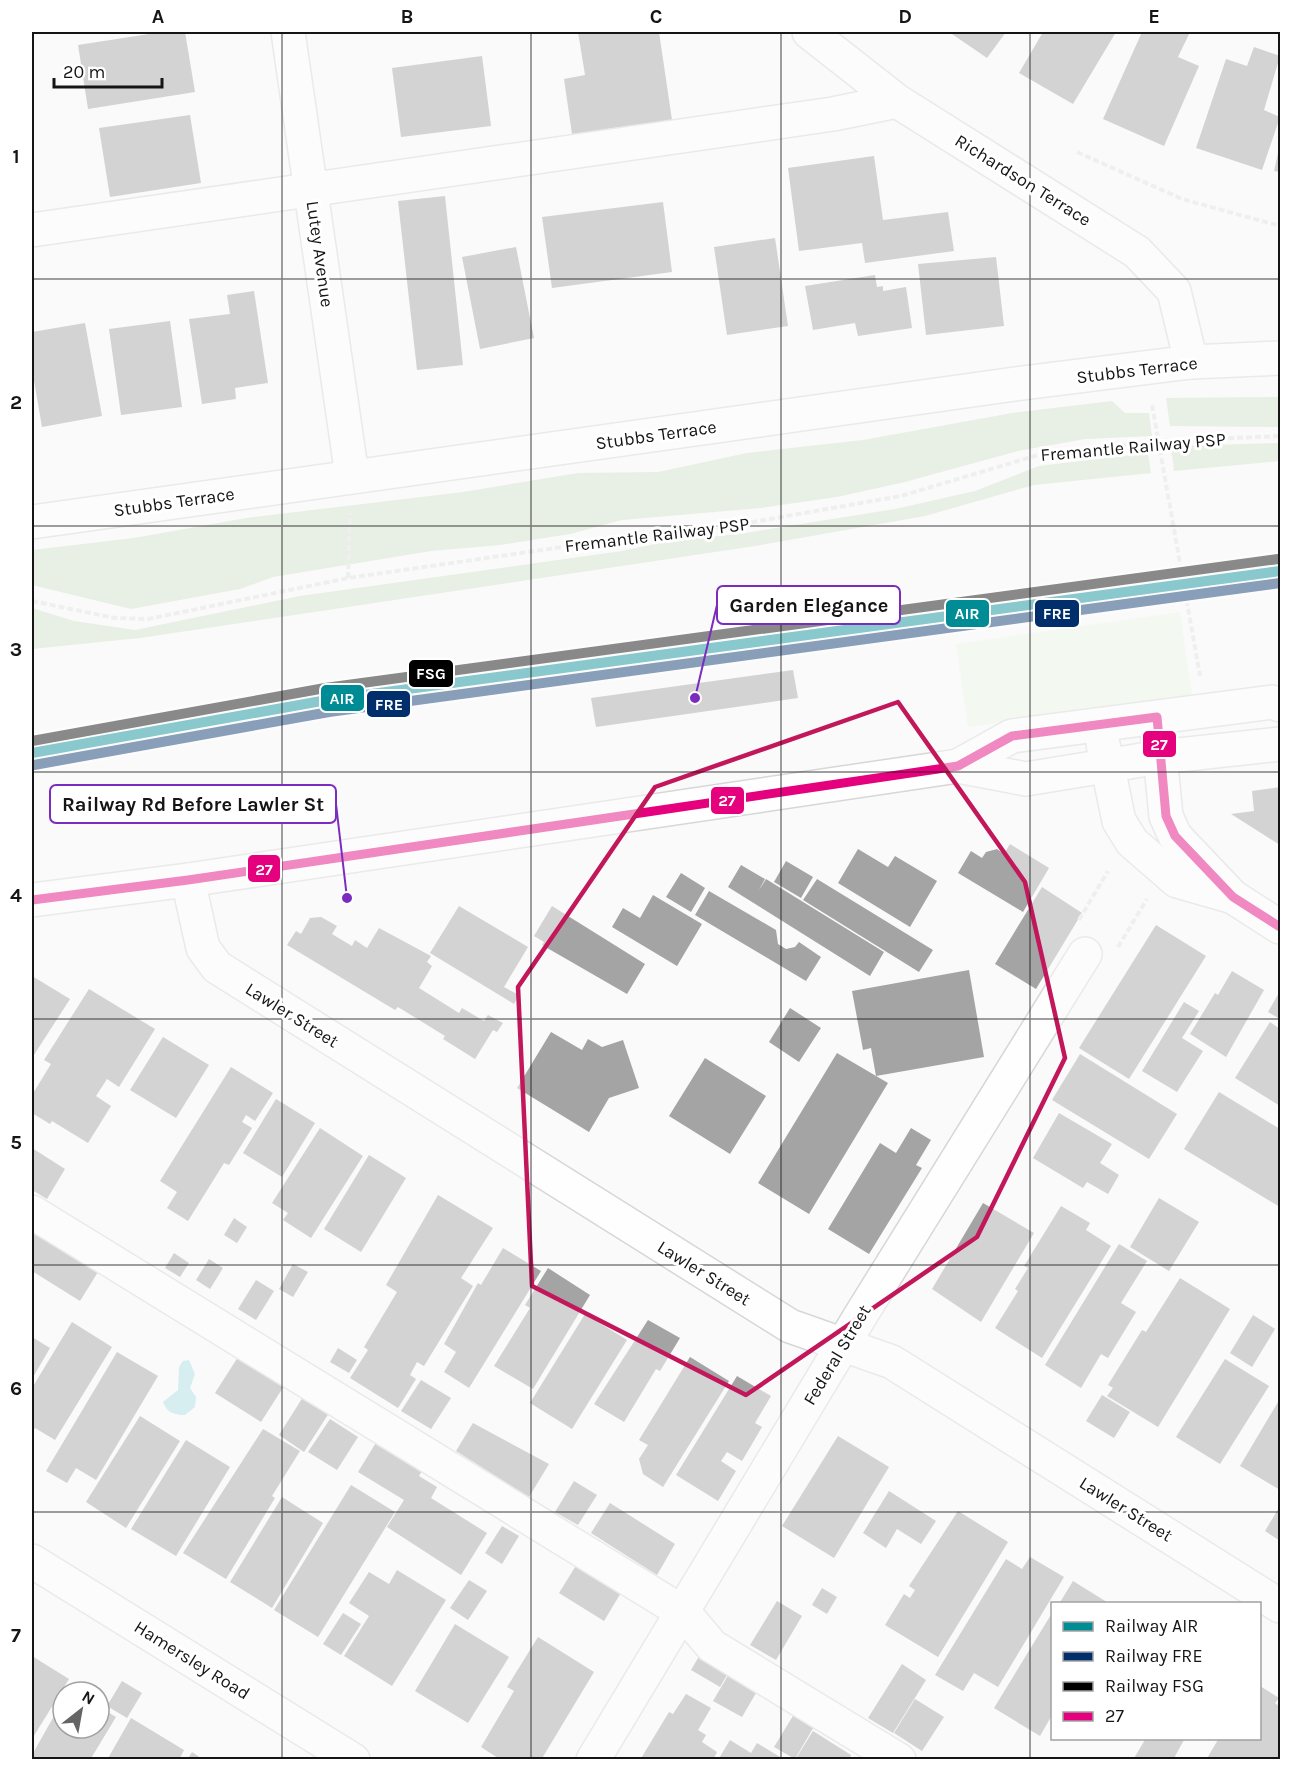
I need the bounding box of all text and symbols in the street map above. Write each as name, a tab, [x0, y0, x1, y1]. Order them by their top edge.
text: A	[152, 5, 165, 28]
text: B	[401, 5, 413, 28]
text: C	[650, 5, 662, 28]
text: D	[898, 5, 912, 28]
text: E	[1148, 5, 1160, 28]
scale bar	[54, 51, 162, 89]
text: 20 m	[63, 61, 105, 83]
street label: Richardson Terrace	[951, 129, 1095, 231]
text: 1	[12, 145, 20, 168]
street label: Lutey Avenue	[302, 199, 338, 309]
street label: Stubbs Terrace	[1075, 352, 1199, 388]
text: 2	[10, 391, 22, 414]
street label: Stubbs Terrace	[594, 416, 718, 454]
street label: Fremantle Railway PSP	[1039, 428, 1227, 466]
street label: Stubbs Terrace	[112, 483, 236, 521]
street label: Fremantle Railway PSP	[563, 513, 751, 557]
callout: Garden Elegance	[717, 586, 900, 624]
text: Garden Elegance	[730, 594, 888, 617]
line badge: AIR	[945, 599, 990, 628]
line badge: FRE	[1034, 599, 1080, 628]
text: AIR	[954, 604, 980, 623]
text: FRE	[1043, 604, 1071, 623]
text: 3	[10, 638, 22, 661]
line badge: FSG	[408, 659, 454, 688]
text: FSG	[416, 664, 446, 683]
line badge: AIR	[320, 684, 365, 712]
text: AIR	[329, 689, 355, 708]
line badge: FRE	[366, 690, 411, 718]
text: FRE	[375, 695, 403, 714]
line badge: 27	[1142, 730, 1177, 758]
text: 27	[1150, 735, 1168, 754]
callout: Railway Rd Before Lawler St	[50, 785, 336, 823]
line badge: 27	[710, 786, 745, 815]
text: 27	[718, 791, 736, 810]
text: Railway Rd Before Lawler St	[62, 793, 324, 816]
line badge: 27	[247, 854, 281, 883]
text: 27	[255, 860, 273, 879]
text: 4	[10, 884, 22, 907]
street label: Lawler Street	[241, 978, 343, 1052]
text: 5	[10, 1131, 22, 1154]
street label: Lawler Street	[653, 1236, 755, 1310]
street label: Federal Street	[798, 1301, 876, 1409]
text: 6	[10, 1377, 22, 1400]
street label: Lawler Street	[1075, 1472, 1177, 1546]
legend	[1051, 1602, 1261, 1740]
text: Railway AIR	[1105, 1615, 1198, 1637]
street label: Hamersley Road	[130, 1616, 254, 1704]
text: 7	[11, 1624, 21, 1647]
text: Railway FRE	[1105, 1645, 1203, 1667]
text: Railway FSG	[1105, 1675, 1204, 1697]
north arrow	[51, 1680, 111, 1740]
text: N	[79, 1686, 98, 1709]
text: 27	[1105, 1705, 1124, 1727]

